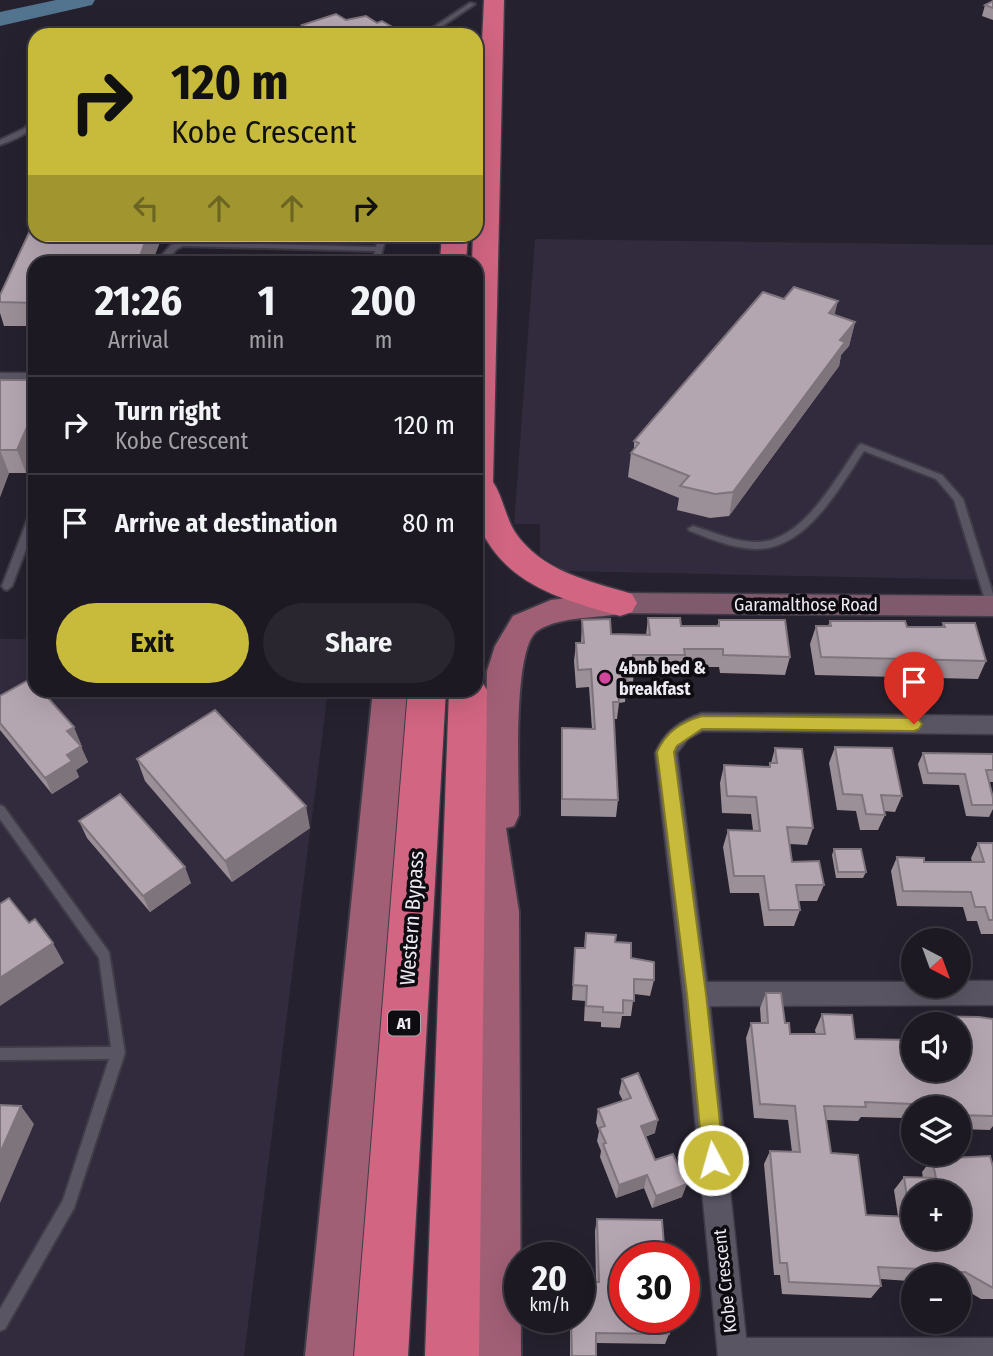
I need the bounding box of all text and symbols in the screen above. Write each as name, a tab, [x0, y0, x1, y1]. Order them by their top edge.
text: 120 m	[171, 53, 289, 112]
icon: right	[56, 56, 147, 147]
text: Kobe Crescent	[171, 113, 356, 151]
icon: left	[127, 189, 165, 227]
icon: ahead	[200, 189, 238, 227]
icon: ahead	[273, 189, 311, 227]
icon: right	[346, 189, 384, 227]
text: 21:26	[95, 276, 182, 326]
text: 1	[258, 276, 275, 326]
text: 200	[351, 276, 416, 326]
text: Arrival	[108, 326, 169, 354]
text: min	[249, 326, 284, 354]
text: m	[375, 326, 393, 354]
text: Turn right	[115, 396, 221, 427]
icon: right	[56, 406, 94, 444]
text: 120 m	[394, 410, 455, 441]
text: Kobe Crescent	[115, 427, 248, 455]
icon: arrive	[56, 504, 94, 542]
text: Arrive at destination	[115, 508, 338, 539]
text: 80 m	[402, 508, 455, 539]
street label: Garamalthose Road	[734, 594, 878, 616]
button: Exit	[56, 603, 249, 683]
button: Share	[263, 603, 455, 683]
pin	[884, 652, 944, 724]
place label: 4bnb bed & breakfast	[619, 657, 706, 700]
icon: arrive	[895, 663, 933, 701]
marker: 4bnb bed & breakfast	[597, 670, 613, 686]
street label: Western Bypass	[394, 850, 430, 986]
north arrow	[901, 928, 971, 998]
map controls	[901, 928, 971, 1334]
road number: A1	[388, 1010, 420, 1036]
button: sound	[901, 1012, 971, 1082]
button: layers	[901, 1096, 971, 1166]
position arrow	[676, 1123, 750, 1197]
button: +	[901, 1180, 971, 1250]
street label: Kobe Crescent	[709, 1228, 741, 1334]
speed limit sign: 30	[609, 1242, 700, 1333]
text: 20	[532, 1257, 567, 1299]
button: −	[901, 1264, 971, 1334]
text: km/h	[529, 1294, 570, 1316]

